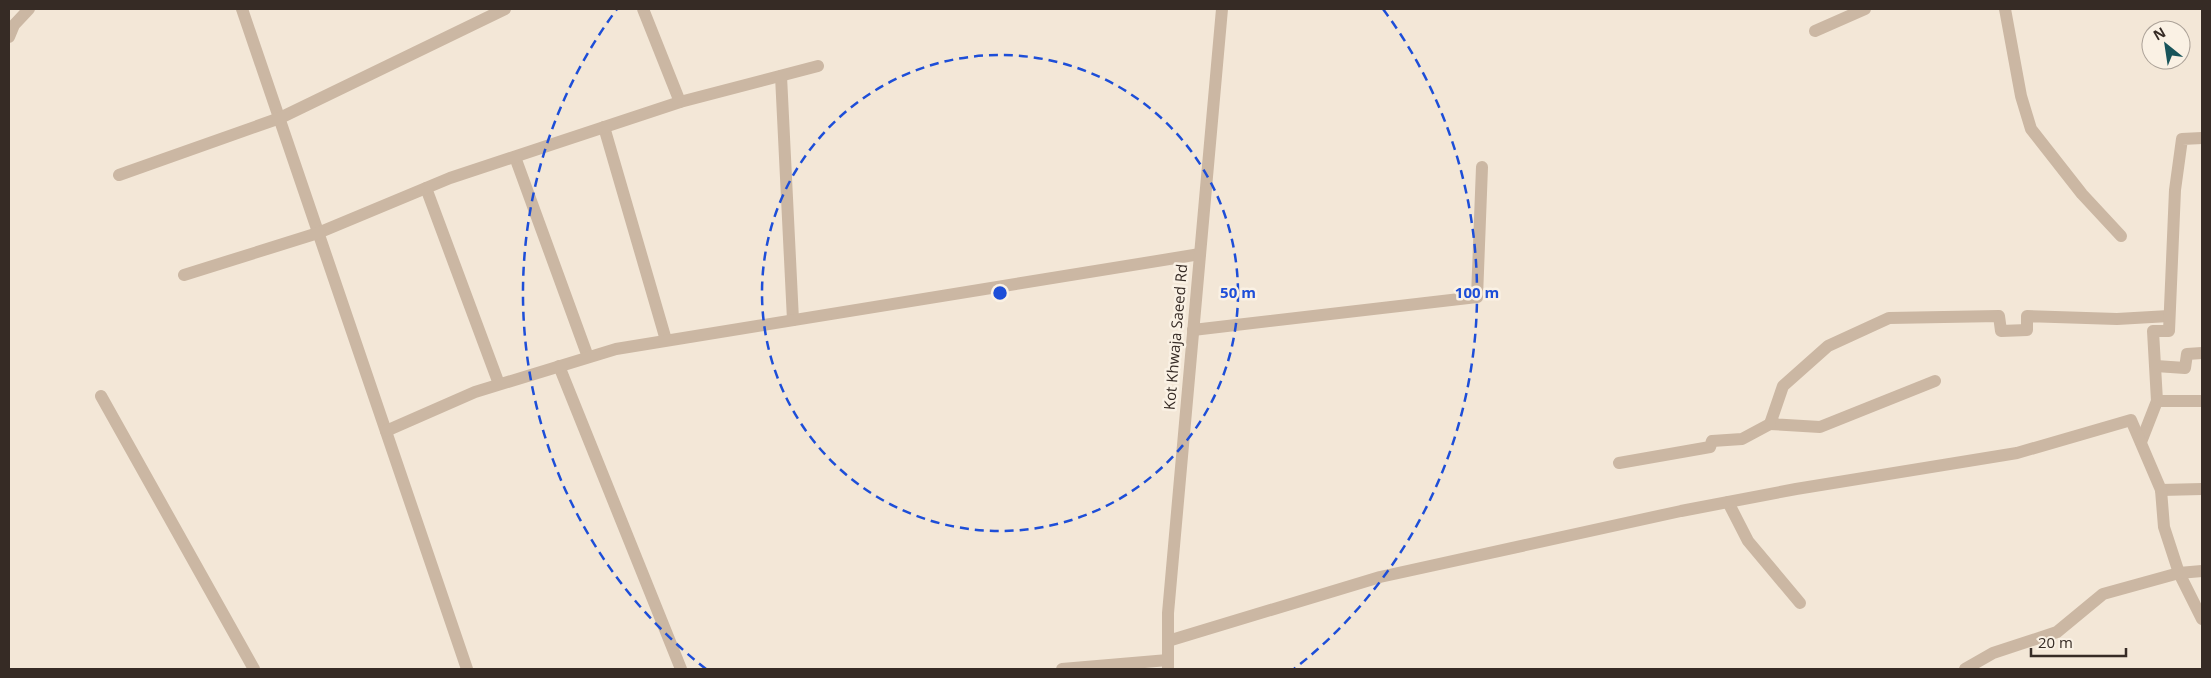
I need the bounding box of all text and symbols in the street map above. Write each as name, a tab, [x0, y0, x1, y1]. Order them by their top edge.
north arrow	[2141, 20, 2191, 70]
text: N	[2150, 22, 2169, 44]
street label: Kot Khwaja Saeed Rd	[1159, 263, 1191, 411]
text: 50 m	[1220, 282, 1256, 302]
text: 100 m	[1455, 282, 1499, 302]
centre of rings	[991, 284, 1009, 302]
scale bar	[2031, 626, 2126, 658]
text: 20 m	[2038, 632, 2073, 652]

